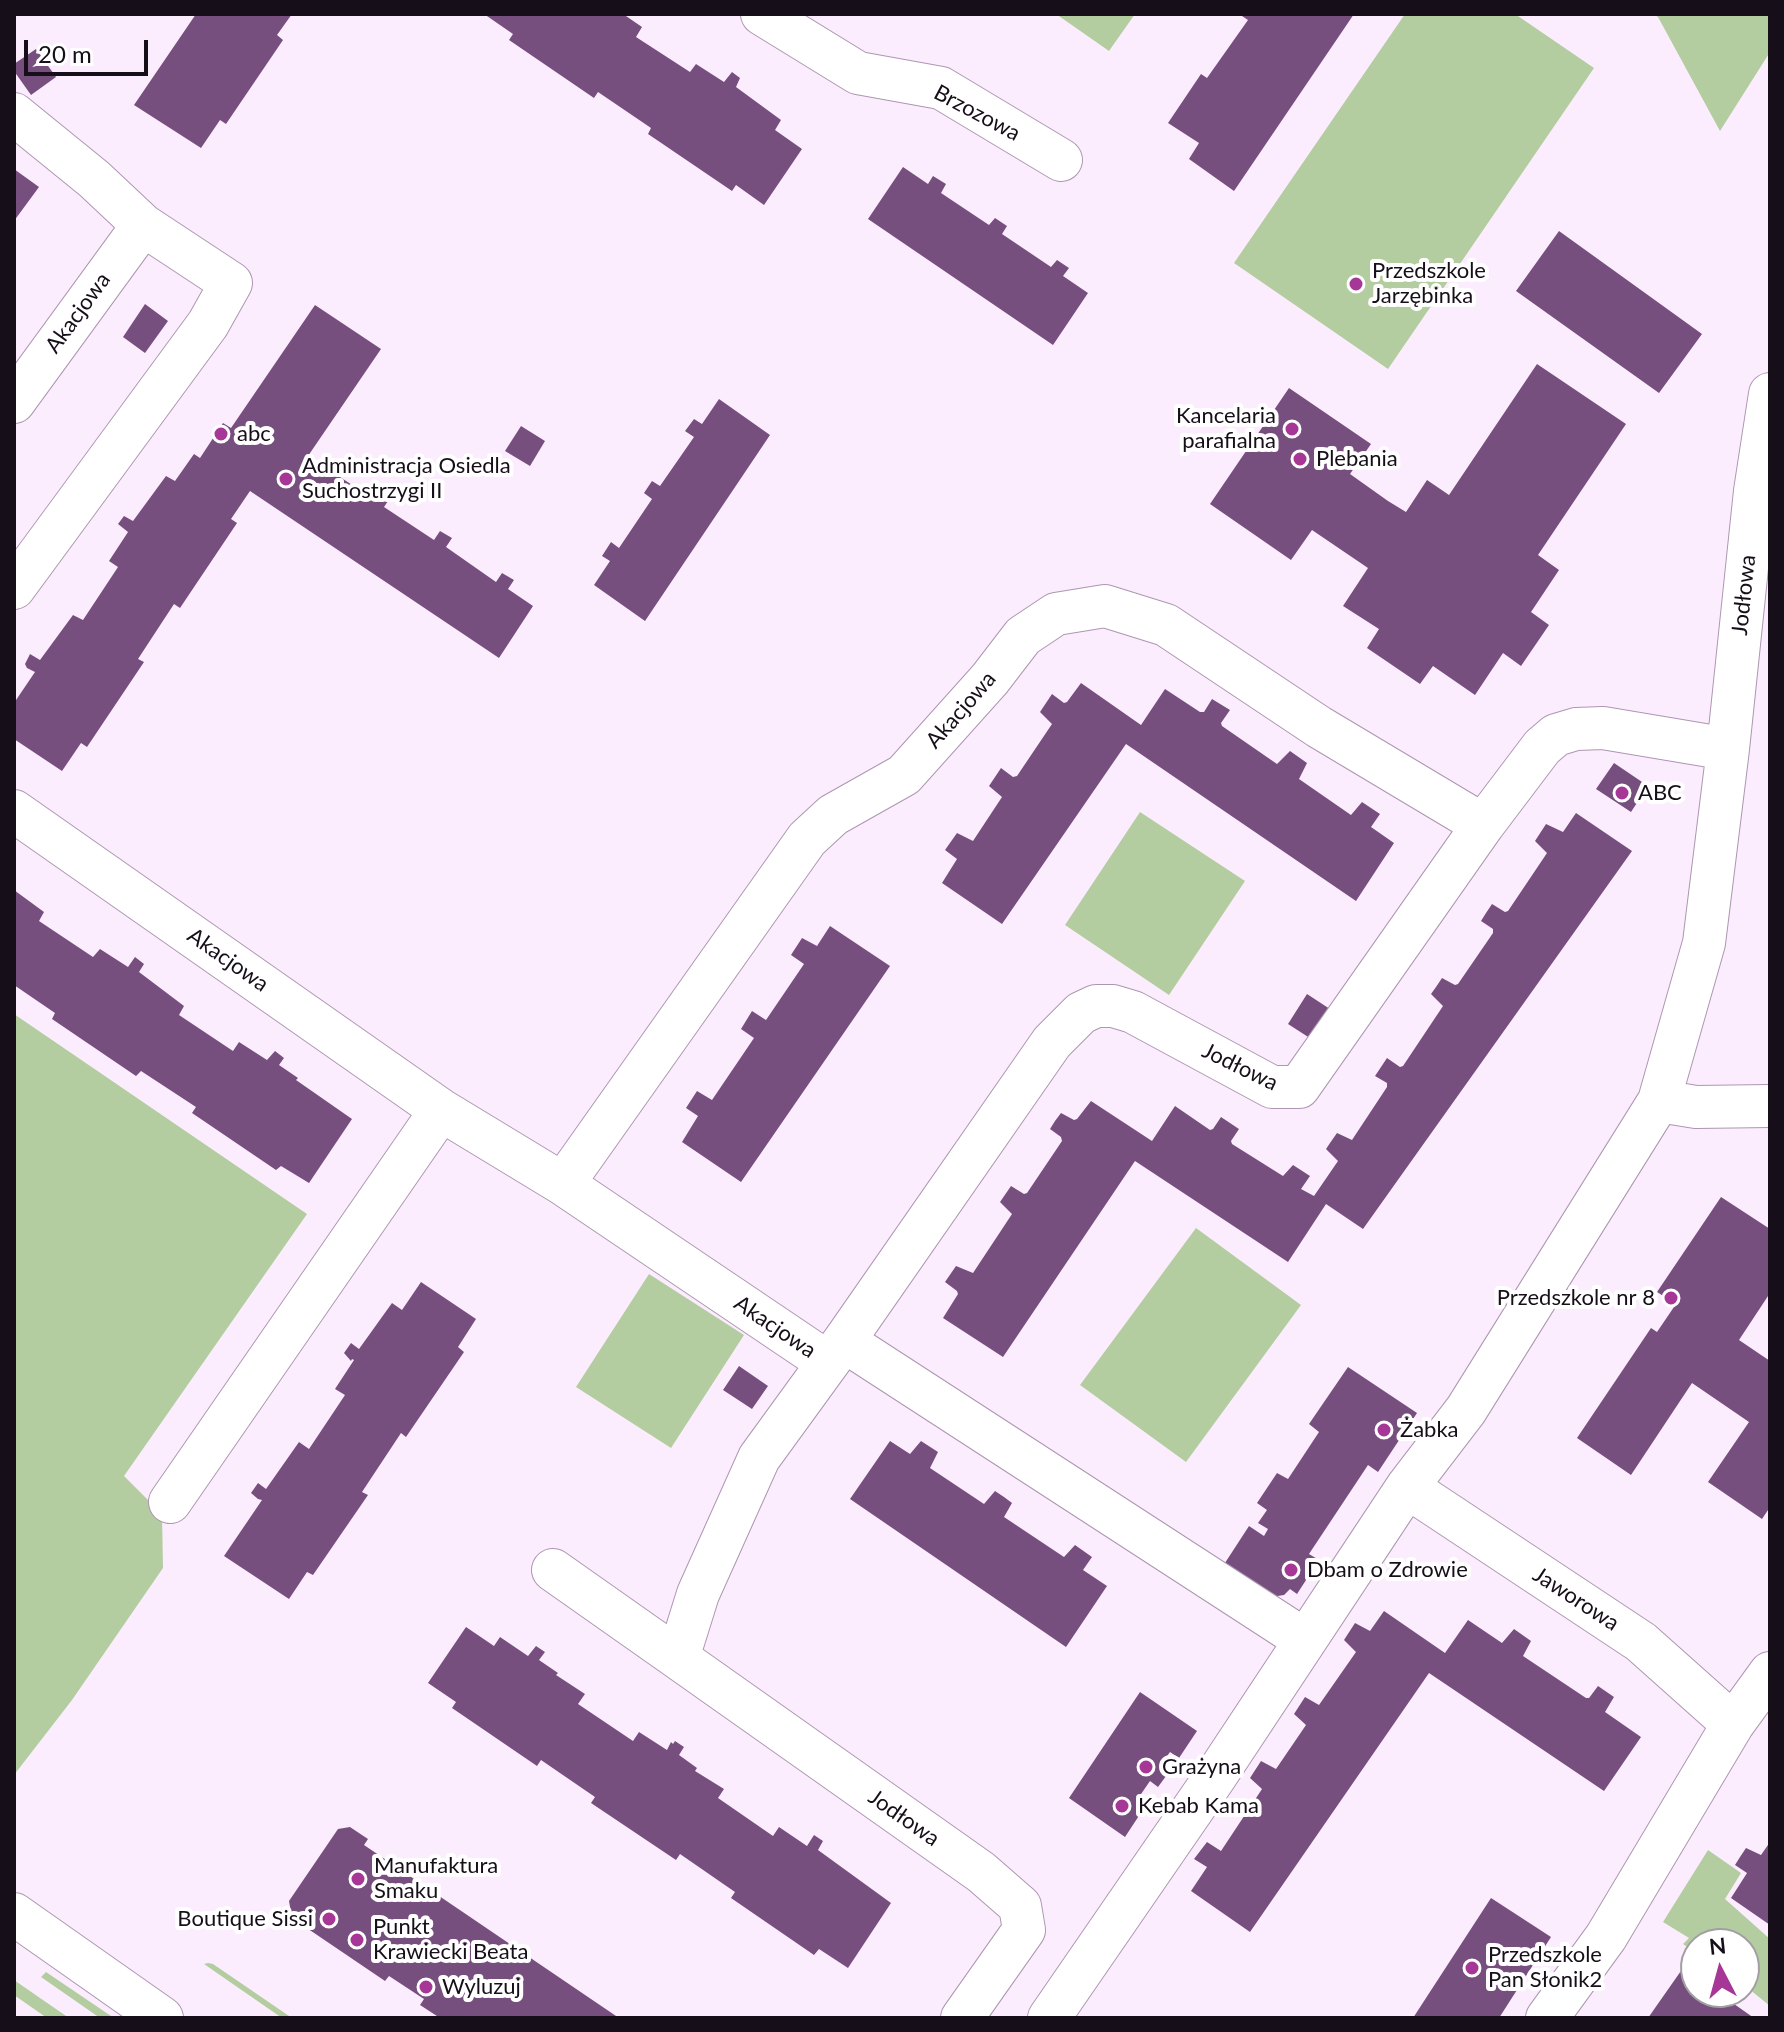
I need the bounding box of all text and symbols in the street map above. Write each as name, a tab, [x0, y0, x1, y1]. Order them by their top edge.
scale bar	[28, 24, 152, 74]
text: 20 m	[38, 39, 92, 68]
street label: Brzozowa	[929, 79, 1025, 147]
place label: Przedszkole Jarzębinka	[1372, 258, 1486, 310]
street label: Akacjowa	[40, 268, 116, 358]
marker: Przedszkole Jarzębinka	[1347, 275, 1365, 293]
place label: Kancelaria parafialna	[1176, 403, 1276, 454]
marker: Kancelaria parafialna	[1283, 420, 1301, 438]
place label: abc	[237, 421, 271, 447]
marker: abc	[212, 425, 230, 443]
place label: Plebania	[1316, 446, 1398, 472]
marker: Plebania	[1291, 450, 1309, 468]
place label: Administracja Osiedla Suchostrzygi II	[302, 453, 511, 504]
marker: Administracja Osiedla Suchostrzygi II	[277, 470, 295, 488]
street label: Jodłowa	[1727, 553, 1761, 637]
street label: Akacjowa	[920, 666, 1002, 754]
place label: ABC	[1638, 780, 1682, 806]
marker: ABC	[1613, 784, 1631, 802]
street label: Akacjowa	[182, 922, 274, 998]
street label: Jodłowa	[1198, 1037, 1282, 1097]
place label: Przedszkole nr 8	[1497, 1285, 1655, 1311]
marker: Przedszkole nr 8	[1662, 1289, 1680, 1307]
street label: Akacjowa	[729, 1290, 821, 1364]
place label: Żabka	[1400, 1417, 1459, 1443]
marker: Żabka	[1375, 1421, 1393, 1439]
place label: Dbam o Zdrowie	[1307, 1557, 1468, 1583]
marker: Dbam o Zdrowie	[1282, 1561, 1300, 1579]
street label: Jaworowa	[1528, 1561, 1624, 1637]
place label: Grażyna	[1162, 1754, 1241, 1780]
marker: Grażyna	[1137, 1758, 1155, 1776]
street label: Jodłowa	[863, 1784, 945, 1852]
place label: Kebab Kama	[1138, 1793, 1259, 1819]
marker: Kebab Kama	[1113, 1797, 1131, 1815]
place label: Manufaktura Smaku	[374, 1853, 498, 1904]
marker: Manufaktura Smaku	[349, 1870, 367, 1888]
place label: Boutique Sissi	[177, 1906, 313, 1932]
marker: Boutique Sissi	[320, 1910, 338, 1928]
place label: Punkt Krawiecki Beata	[373, 1914, 528, 1966]
north arrow	[1680, 1928, 1760, 2008]
marker: Punkt Krawiecki Beata	[348, 1931, 366, 1949]
text: N	[1708, 1931, 1727, 1960]
place label: Przedszkole Pan Słonik2	[1488, 1942, 1602, 1994]
marker: Przedszkole Pan Słonik2	[1463, 1959, 1481, 1977]
place label: Wyluzuj	[442, 1974, 521, 2000]
marker: Wyluzuj	[417, 1978, 435, 1996]

